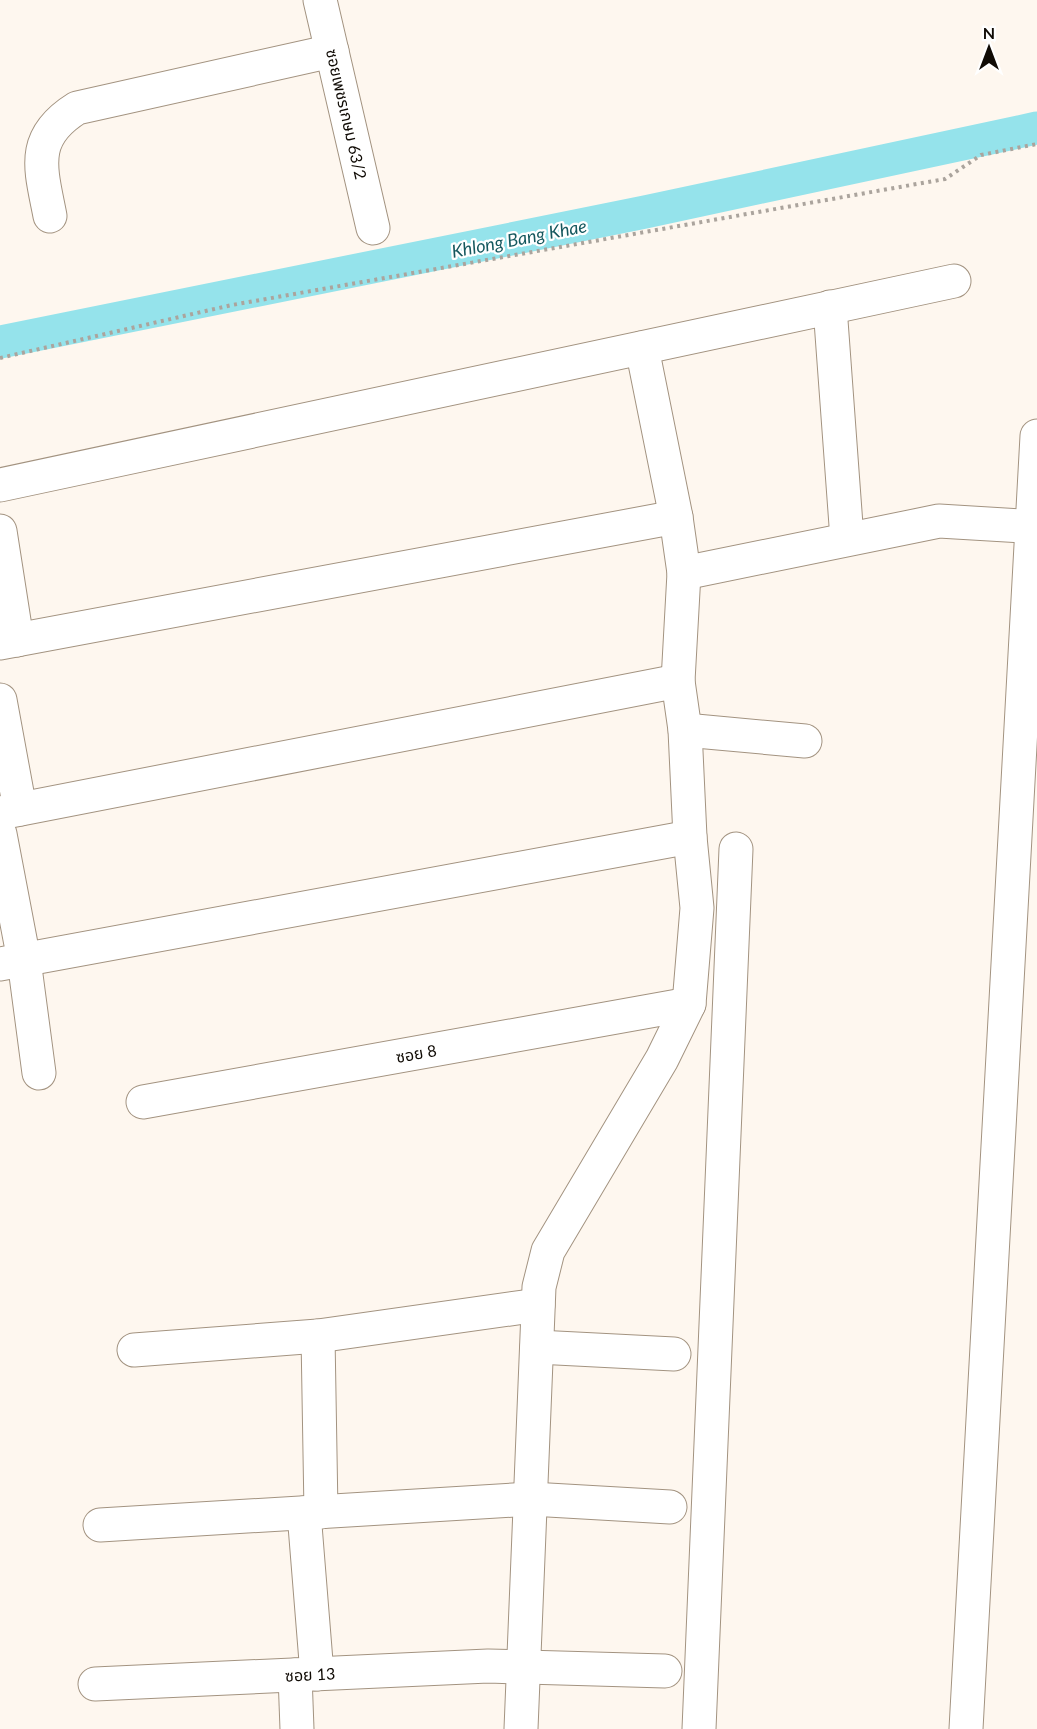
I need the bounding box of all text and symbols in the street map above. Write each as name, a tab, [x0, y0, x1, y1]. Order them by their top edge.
north arrow	[959, 18, 1019, 78]
text: N	[983, 23, 995, 42]
street label: ซอยเพชรเกษม 63/2	[323, 47, 371, 181]
water label: Khlong Bang Khae	[449, 214, 589, 262]
street label: ซอย 8	[394, 1040, 438, 1066]
street label: ซอย 13	[284, 1663, 336, 1685]

